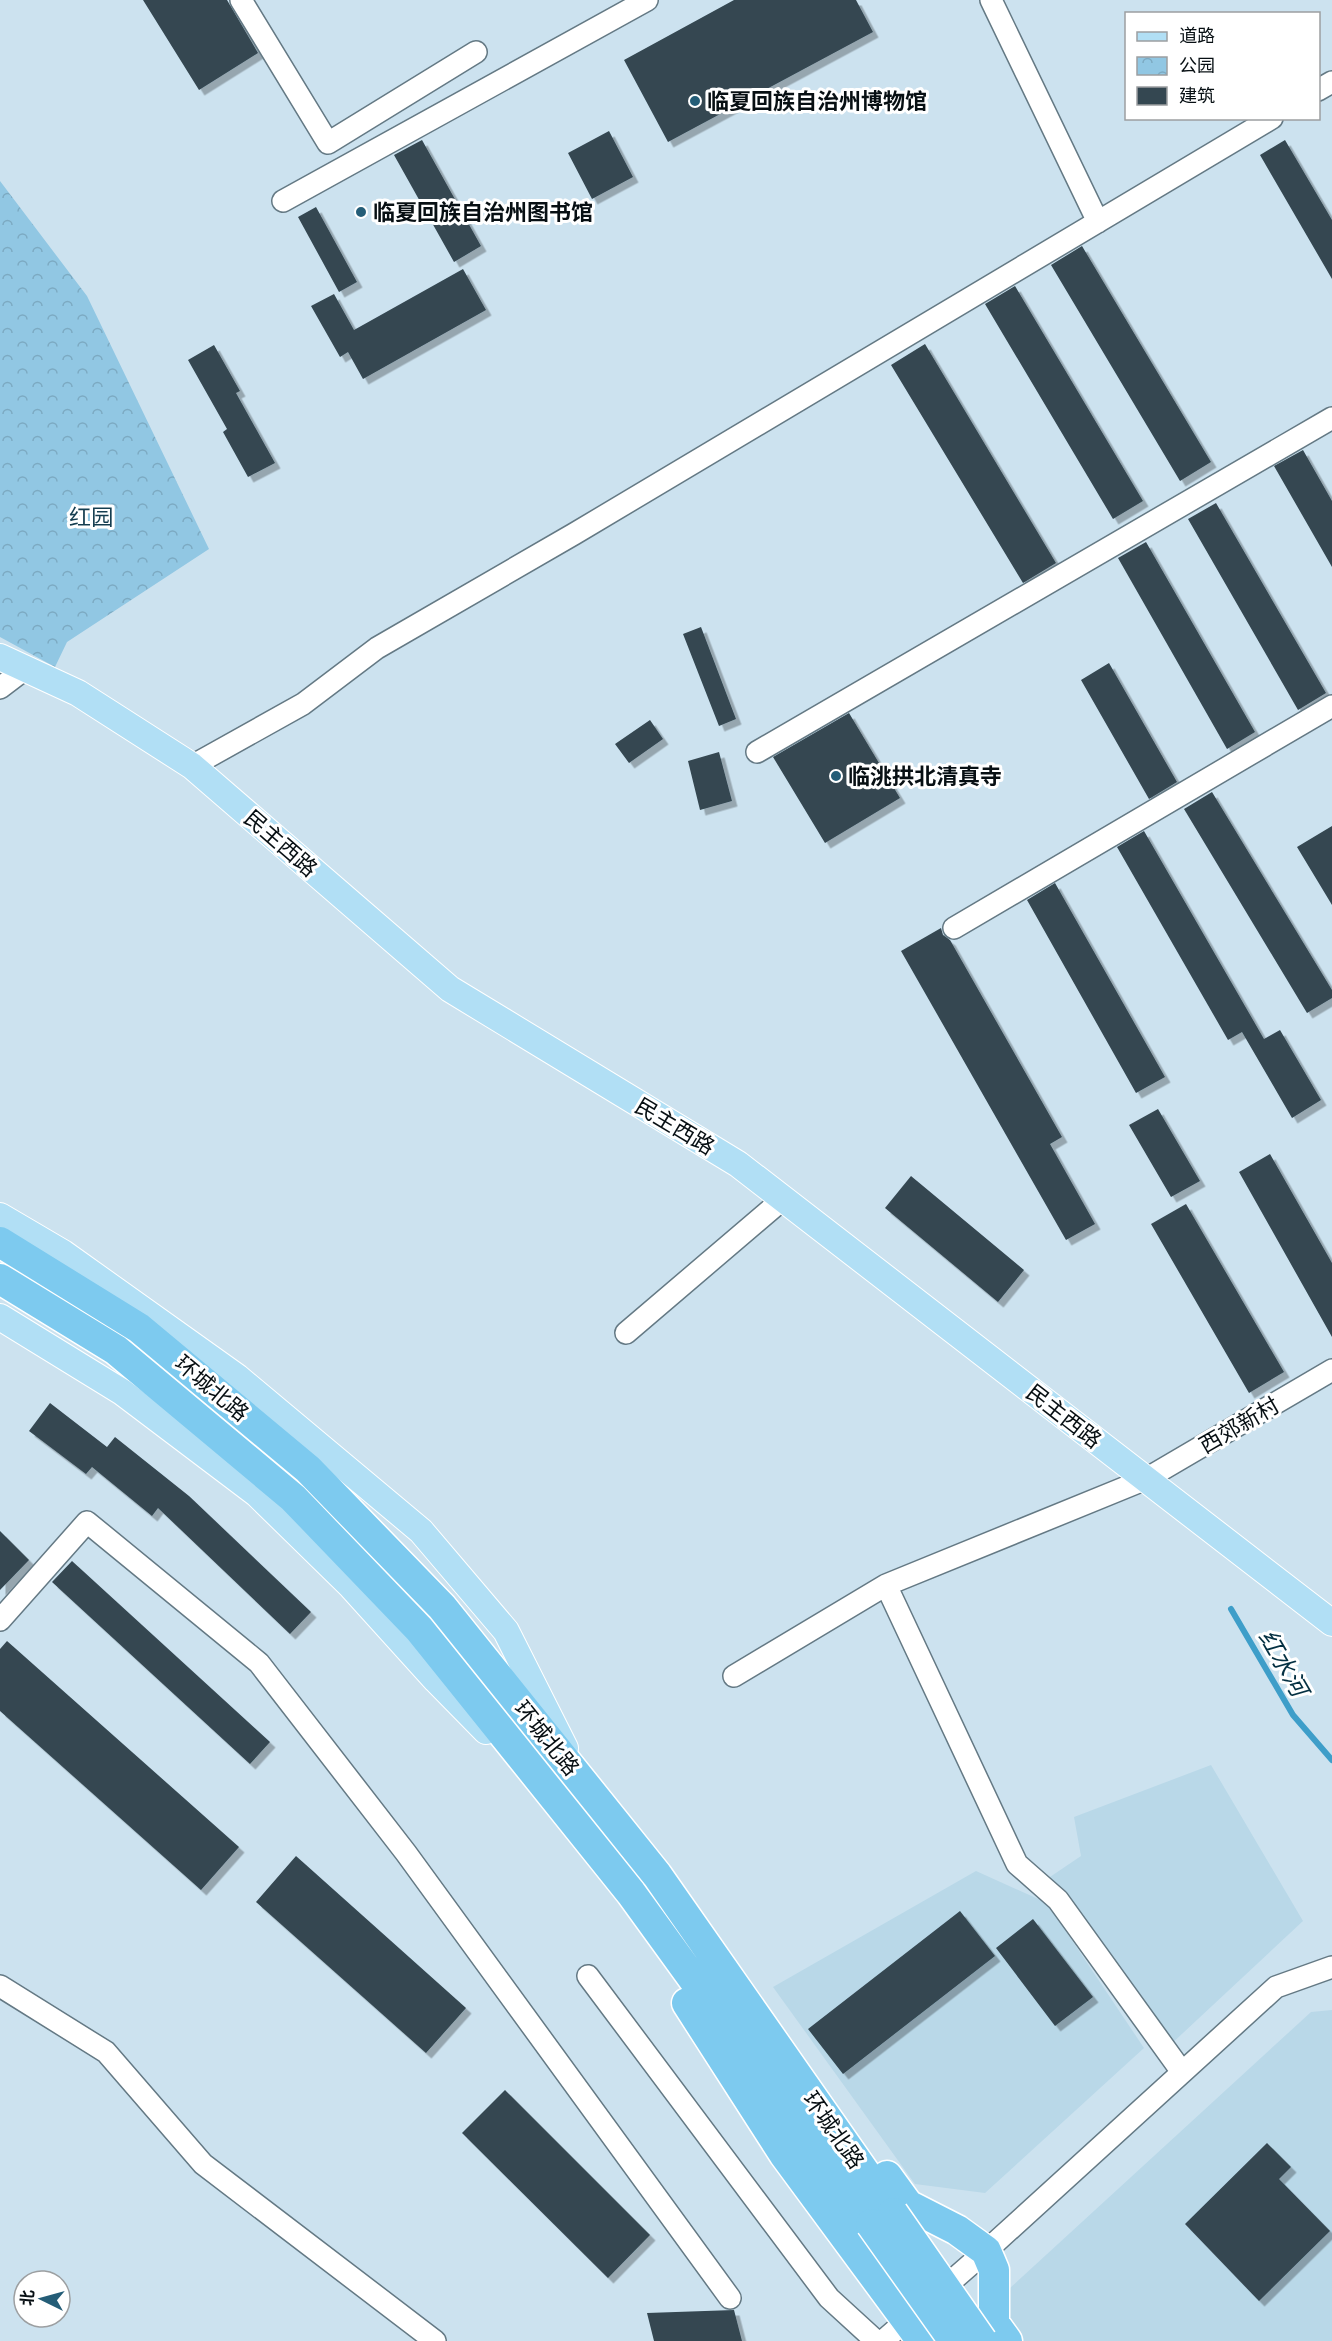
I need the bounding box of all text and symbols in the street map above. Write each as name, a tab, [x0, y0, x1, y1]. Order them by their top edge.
legend	[1125, 12, 1320, 120]
text: 道路	[1179, 25, 1215, 47]
text: 公园	[1179, 55, 1215, 77]
text: 建筑	[1179, 85, 1215, 107]
place label: 临夏回族自治州博物馆	[707, 88, 927, 115]
marker: 临夏回族自治州博物馆	[688, 94, 702, 108]
place label: 临夏回族自治州图书馆	[373, 199, 593, 226]
marker: 临夏回族自治州图书馆	[354, 205, 368, 219]
park label: 红园	[69, 504, 113, 531]
place label: 临洮拱北清真寺	[848, 763, 1002, 790]
marker: 临洮拱北清真寺	[829, 769, 843, 783]
street label: 民主西路	[239, 804, 323, 882]
street label: 民主西路	[630, 1092, 719, 1161]
street label: 环城北路	[169, 1350, 254, 1427]
street label: 民主西路	[1021, 1379, 1107, 1454]
street label: 西郊新村	[1194, 1392, 1284, 1459]
water label: 红水河	[1252, 1624, 1316, 1705]
street label: 环城北路	[508, 1696, 585, 1781]
street label: 环城北路	[797, 2086, 870, 2174]
north arrow	[12, 2269, 72, 2329]
text: 北	[17, 2289, 39, 2307]

